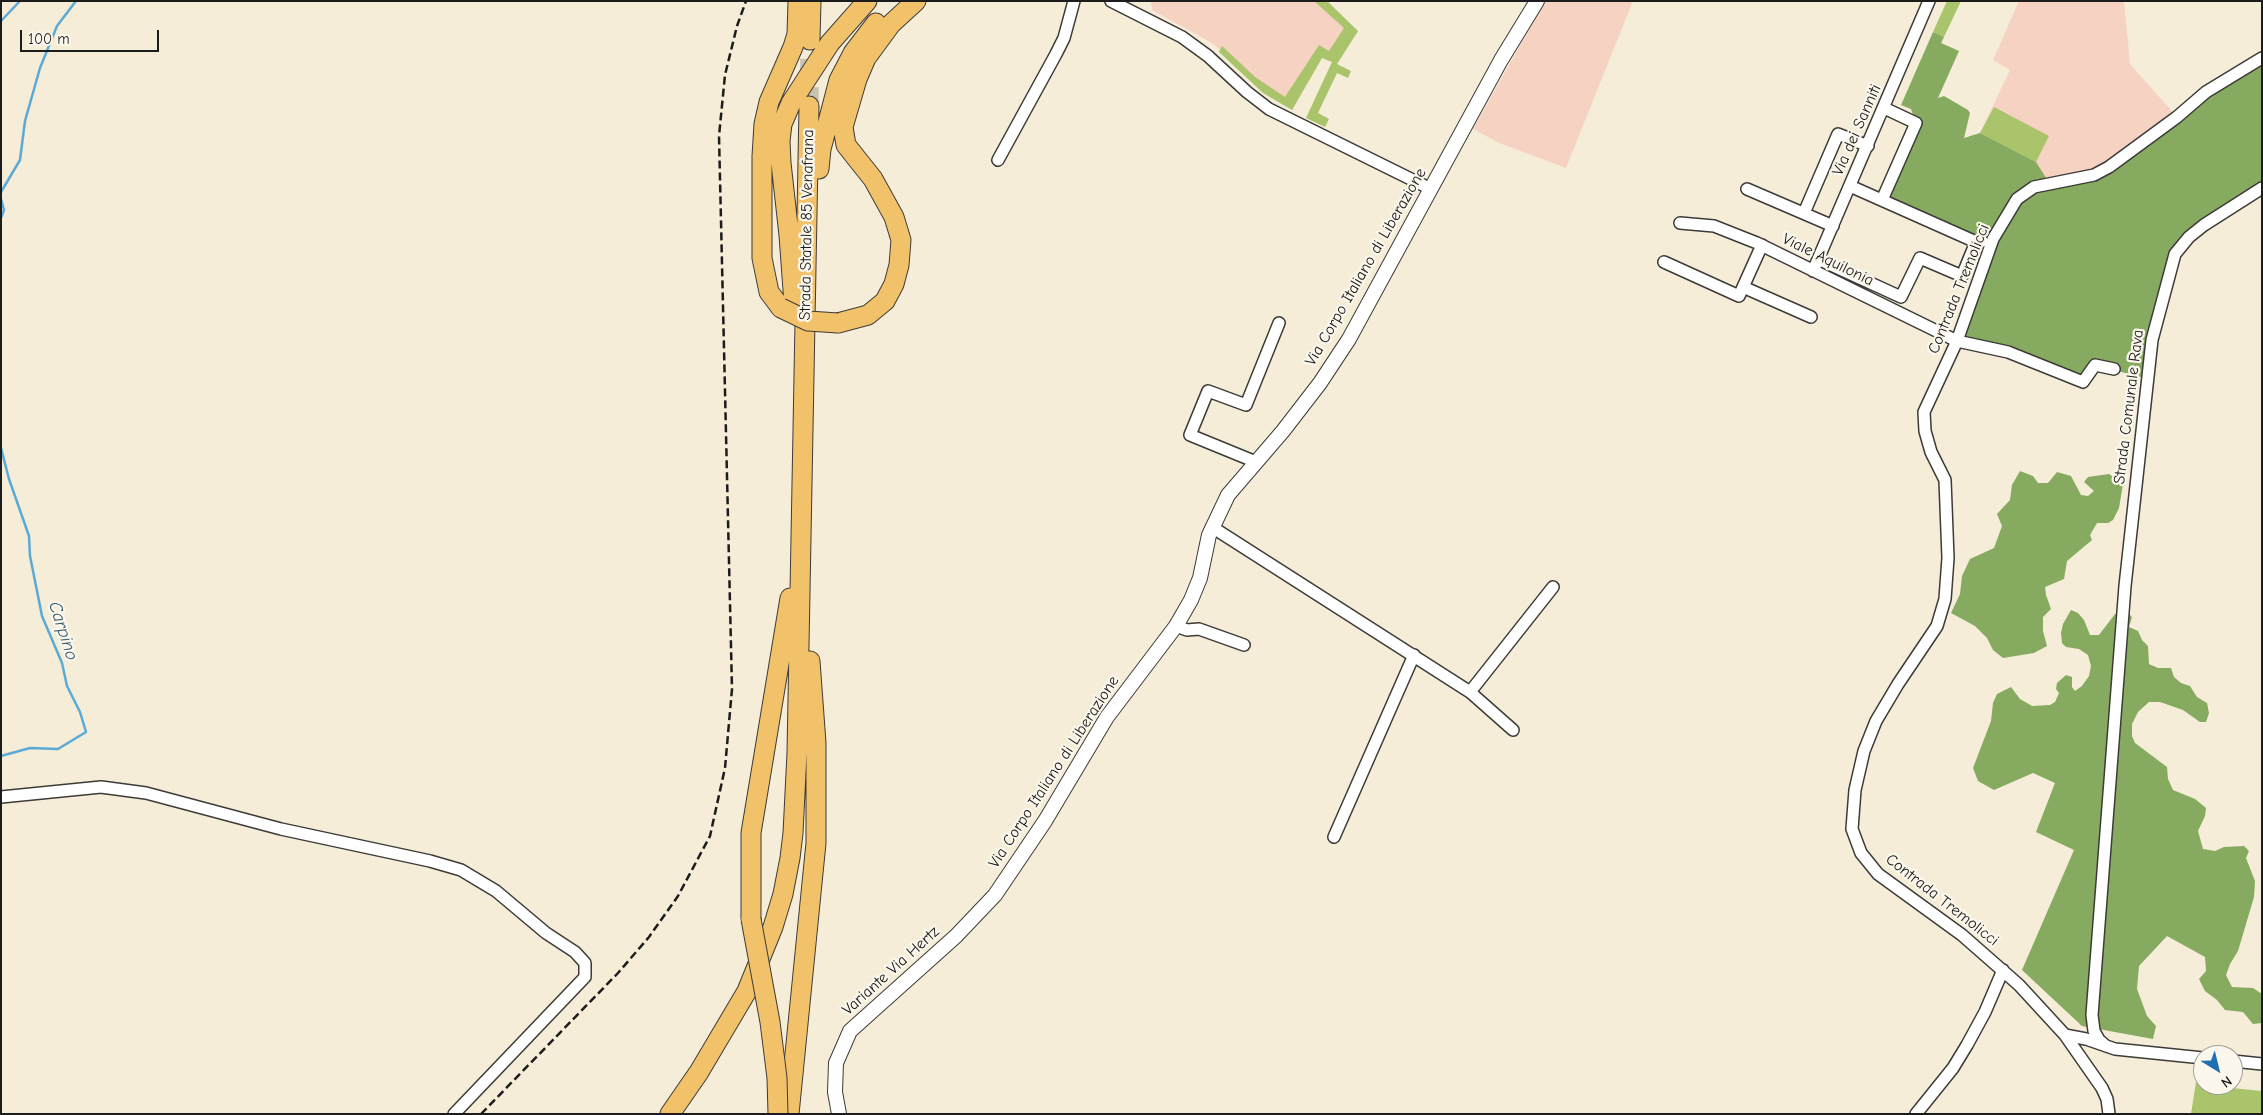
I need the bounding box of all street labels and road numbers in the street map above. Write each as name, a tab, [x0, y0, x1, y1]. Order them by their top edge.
street label: Via dei Sanniti	[1828, 81, 1886, 179]
street label: Strada Statale 85 Venafrana	[796, 129, 818, 321]
street label: Via Corpo Italiano di Liberazione	[1301, 165, 1431, 369]
street label: Contrada Tremolicci	[1924, 221, 1994, 357]
street label: Viale Aquilonia	[1779, 230, 1877, 290]
street label: Strada Comunale Rava	[2110, 329, 2148, 485]
street label: Via Corpo Italiano di Liberazione	[985, 672, 1123, 872]
street label: Contrada Tremolicci	[1882, 850, 2002, 950]
street label: Variante Via Hertz	[839, 922, 943, 1020]

